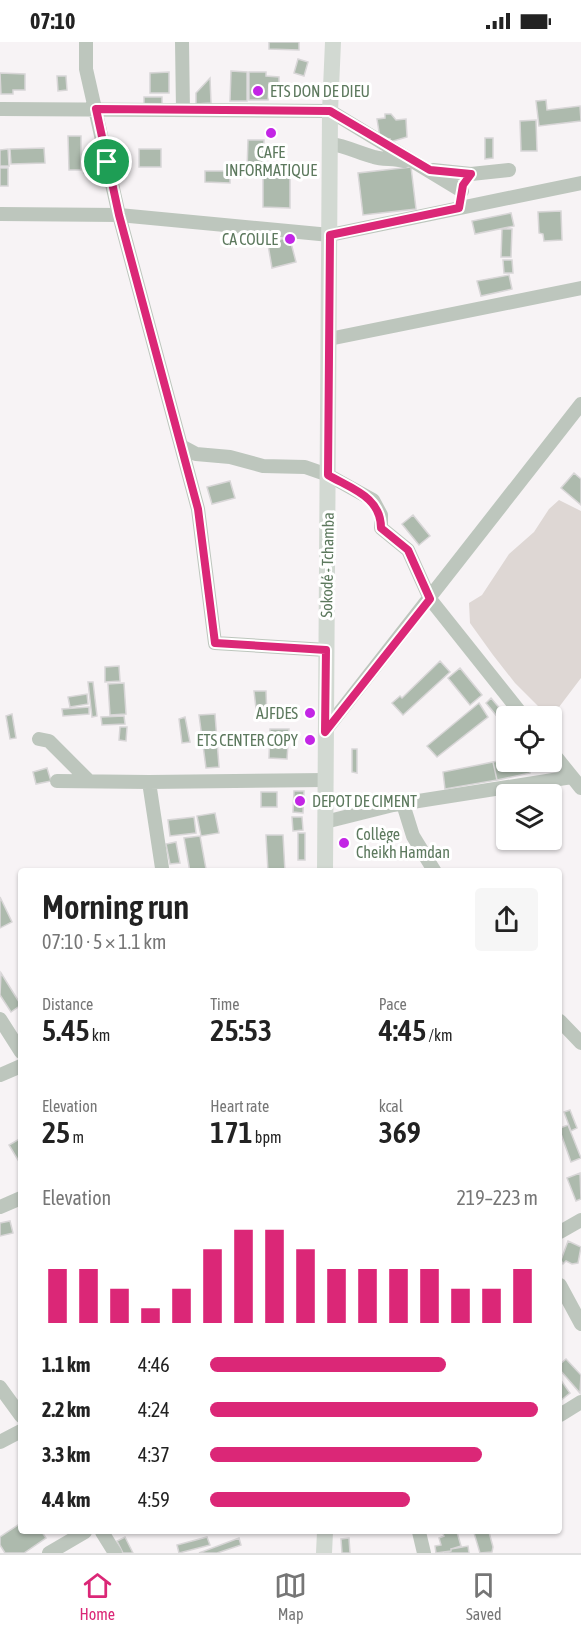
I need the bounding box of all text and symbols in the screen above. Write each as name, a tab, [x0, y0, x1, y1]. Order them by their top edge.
text: 07:10	[30, 8, 75, 34]
place label: ETS DON DE DIEU	[270, 82, 370, 100]
marker: ETS DON DE DIEU	[251, 84, 265, 98]
marker: CAFE INFORMATIQUE	[264, 126, 278, 140]
pin	[81, 136, 132, 187]
place label: CAFE INFORMATIQUE	[225, 143, 317, 179]
icon: arrive	[90, 145, 123, 178]
place label: CA COULE	[222, 230, 278, 248]
marker: CA COULE	[283, 232, 297, 246]
street label: Sokodé - Tchamba	[317, 512, 337, 618]
place label: AJFDES	[256, 704, 298, 722]
marker: AJFDES	[303, 706, 317, 720]
map controls	[496, 706, 562, 850]
button: locate	[496, 706, 562, 772]
place label: ETS CENTER COPY	[197, 731, 299, 749]
marker: ETS CENTER COPY	[303, 733, 317, 747]
button: layers	[496, 784, 562, 850]
place label: DEPOT DE CIMENT	[312, 792, 417, 810]
marker: DEPOT DE CIMENT	[293, 794, 307, 808]
place label: Collège Cheikh Hamdan	[356, 825, 450, 861]
marker: Collège Cheikh Hamdan	[337, 836, 351, 850]
text: Morning run	[42, 888, 189, 926]
button: share	[475, 888, 538, 951]
text: 07:10 · 5 × 1.1 km	[42, 930, 167, 953]
text: Distance	[42, 995, 93, 1013]
text: Time	[210, 995, 240, 1013]
text: Pace	[379, 995, 407, 1013]
text: 5.45	[42, 1013, 90, 1047]
text: 25:53	[210, 1013, 272, 1047]
text: 4:45	[379, 1013, 426, 1047]
text: km	[90, 1026, 110, 1044]
text: /km	[426, 1026, 452, 1044]
text: Elevation	[42, 1097, 97, 1115]
text: Heart rate	[210, 1097, 269, 1115]
text: kcal	[379, 1097, 403, 1115]
text: 25	[42, 1115, 70, 1149]
text: 171	[210, 1115, 253, 1149]
text: 369	[379, 1115, 421, 1149]
text: m	[70, 1128, 84, 1146]
text: bpm	[253, 1128, 282, 1146]
text: Elevation	[42, 1186, 111, 1209]
text: 219–223 m	[456, 1186, 538, 1209]
text: 1.1 km	[42, 1353, 90, 1376]
text: 4:46	[138, 1353, 170, 1376]
text: 2.2 km	[42, 1398, 90, 1421]
text: 4:24	[138, 1398, 170, 1421]
text: 3.3 km	[42, 1443, 90, 1466]
text: 4:37	[138, 1443, 170, 1466]
text: 4.4 km	[42, 1488, 90, 1511]
text: 4:59	[138, 1488, 170, 1511]
tab: Home	[80, 1569, 115, 1623]
tab: Map	[274, 1569, 307, 1623]
tab: Saved	[466, 1569, 501, 1623]

